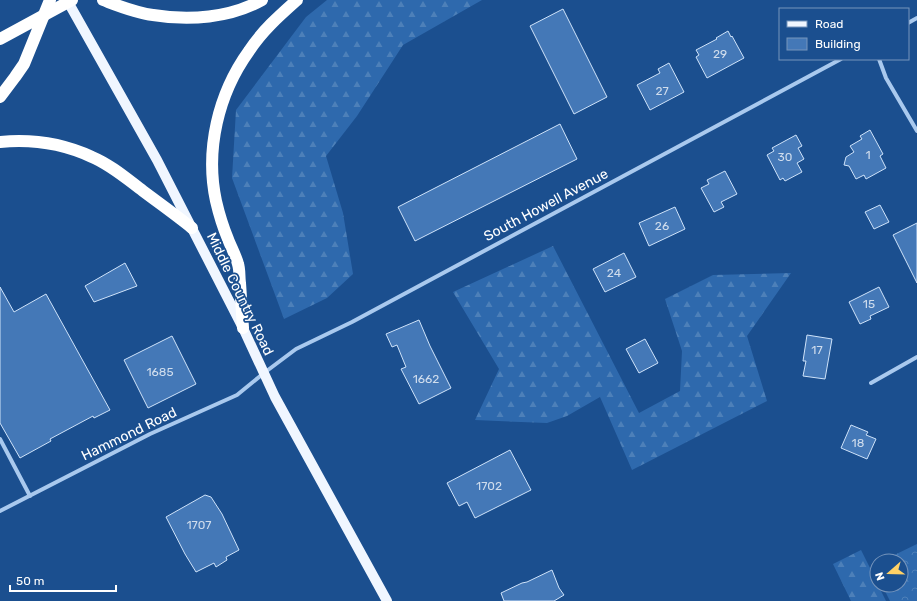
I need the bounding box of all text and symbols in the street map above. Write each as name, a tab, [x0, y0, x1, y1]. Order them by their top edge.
legend	[779, 8, 909, 60]
text: Road	[815, 17, 843, 31]
text: Building	[815, 37, 861, 51]
house number: 29	[713, 47, 727, 61]
house number: 27	[655, 84, 669, 98]
house number: 1	[865, 148, 871, 162]
house number: 30	[778, 150, 792, 164]
street label: South Howell Avenue	[481, 165, 611, 245]
house number: 26	[655, 219, 669, 233]
street label: Middle Country Road	[203, 230, 277, 358]
house number: 24	[607, 266, 622, 280]
house number: 15	[863, 297, 875, 311]
house number: 17	[811, 343, 823, 357]
house number: 1685	[146, 365, 174, 379]
house number: 1662	[413, 372, 439, 386]
street label: Hammond Road	[79, 404, 179, 464]
house number: 18	[852, 436, 864, 450]
house number: 1702	[476, 479, 502, 493]
house number: 1707	[186, 518, 212, 532]
north arrow	[869, 553, 909, 593]
scale bar	[10, 567, 116, 593]
text: N	[873, 570, 888, 582]
text: 50 m	[16, 574, 44, 588]

